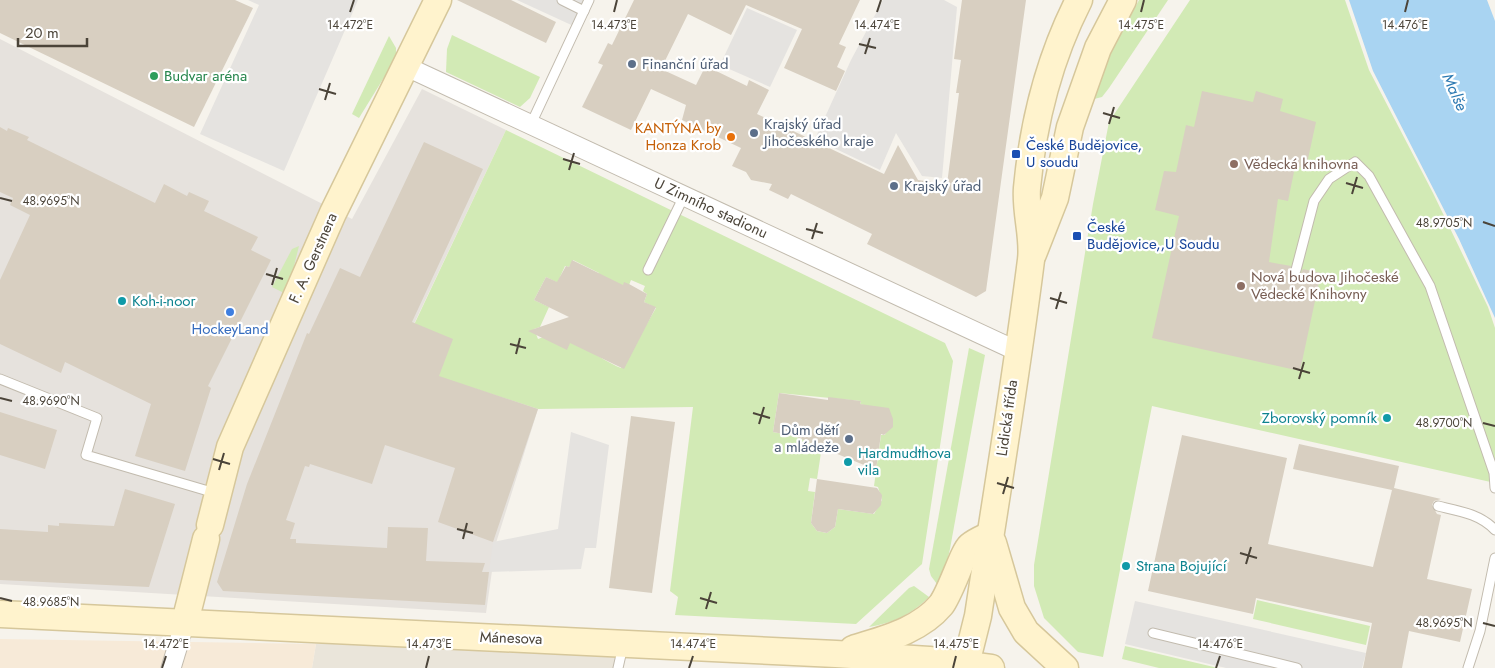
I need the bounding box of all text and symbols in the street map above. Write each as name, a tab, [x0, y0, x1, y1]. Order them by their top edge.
scale bar	[18, 15, 86, 47]
text: 14.472°E	[327, 16, 373, 34]
text: 14.473°E	[591, 16, 637, 34]
text: 14.474°E	[854, 16, 900, 34]
text: 14.475°E	[1118, 16, 1164, 34]
text: 14.476°E	[1382, 16, 1428, 34]
text: 20 m	[25, 22, 59, 44]
place label: Finanční úřad	[642, 53, 729, 75]
marker: Finanční úřad	[626, 58, 638, 70]
place label: Budvar aréna	[164, 65, 247, 87]
water label: Malše	[1437, 69, 1473, 115]
marker: Budvar aréna	[148, 70, 160, 82]
place label: Krajský úřad Jihočeského kraje	[762, 113, 874, 152]
place label: KANTÝNA by Honza Krob	[635, 117, 721, 156]
marker: Krajský úřad Jihočeského kraje	[748, 127, 760, 139]
marker: KANTÝNA by Honza Krob	[725, 131, 737, 143]
place label: České Budějovice, U soudu	[1026, 134, 1142, 173]
marker: České Budějovice, U soudu	[1010, 148, 1022, 160]
place label: Vědecká knihovna	[1244, 153, 1358, 175]
marker: Vědecká knihovna	[1228, 158, 1240, 170]
street label: U Zimního stadionu	[650, 172, 772, 244]
place label: Krajský úřad	[904, 175, 981, 197]
marker: Krajský úřad	[888, 180, 900, 192]
text: 48.9695°N	[22, 192, 80, 210]
street label: F. A. Gerstnera	[283, 209, 343, 307]
text: 48.9705°N	[1416, 214, 1472, 232]
place label: České Budějovice,,U Soudu	[1087, 216, 1220, 255]
marker: České Budějovice,,U Soudu	[1071, 230, 1083, 242]
place label: Nová budova Jihočeské Vědecké Knihovny	[1251, 266, 1399, 305]
marker: Nová budova Jihočeské Vědecké Knihovny	[1235, 280, 1247, 292]
place label: Koh-i-noor	[132, 290, 197, 312]
marker: Koh-i-noor	[116, 295, 128, 307]
marker: HockeyLand	[224, 306, 236, 318]
place label: HockeyLand	[192, 318, 268, 340]
street label: Lidická třída	[991, 378, 1023, 458]
text: 48.9690°N	[22, 392, 80, 410]
place label: Zborovský pomník	[1262, 407, 1377, 429]
marker: Zborovský pomník	[1381, 412, 1393, 424]
text: 48.9700°N	[1416, 414, 1472, 432]
place label: Dům dětí a mládeže	[774, 419, 840, 458]
marker: Dům dětí a mládeže	[843, 433, 855, 445]
place label: Hardmudthova vila	[858, 442, 951, 481]
marker: Hardmudthova vila	[842, 456, 854, 468]
place label: Strana Bojující	[1136, 555, 1228, 577]
marker: Strana Bojující	[1120, 560, 1132, 572]
text: 48.9685°N	[23, 593, 79, 611]
text: 48.9695°N	[1415, 614, 1473, 632]
street label: Mánesova	[479, 626, 543, 650]
text: 14.472°E	[143, 635, 189, 653]
text: 14.473°E	[406, 635, 452, 653]
text: 14.474°E	[670, 635, 716, 653]
text: 14.475°E	[933, 635, 979, 653]
text: 14.476°E	[1197, 635, 1243, 653]

